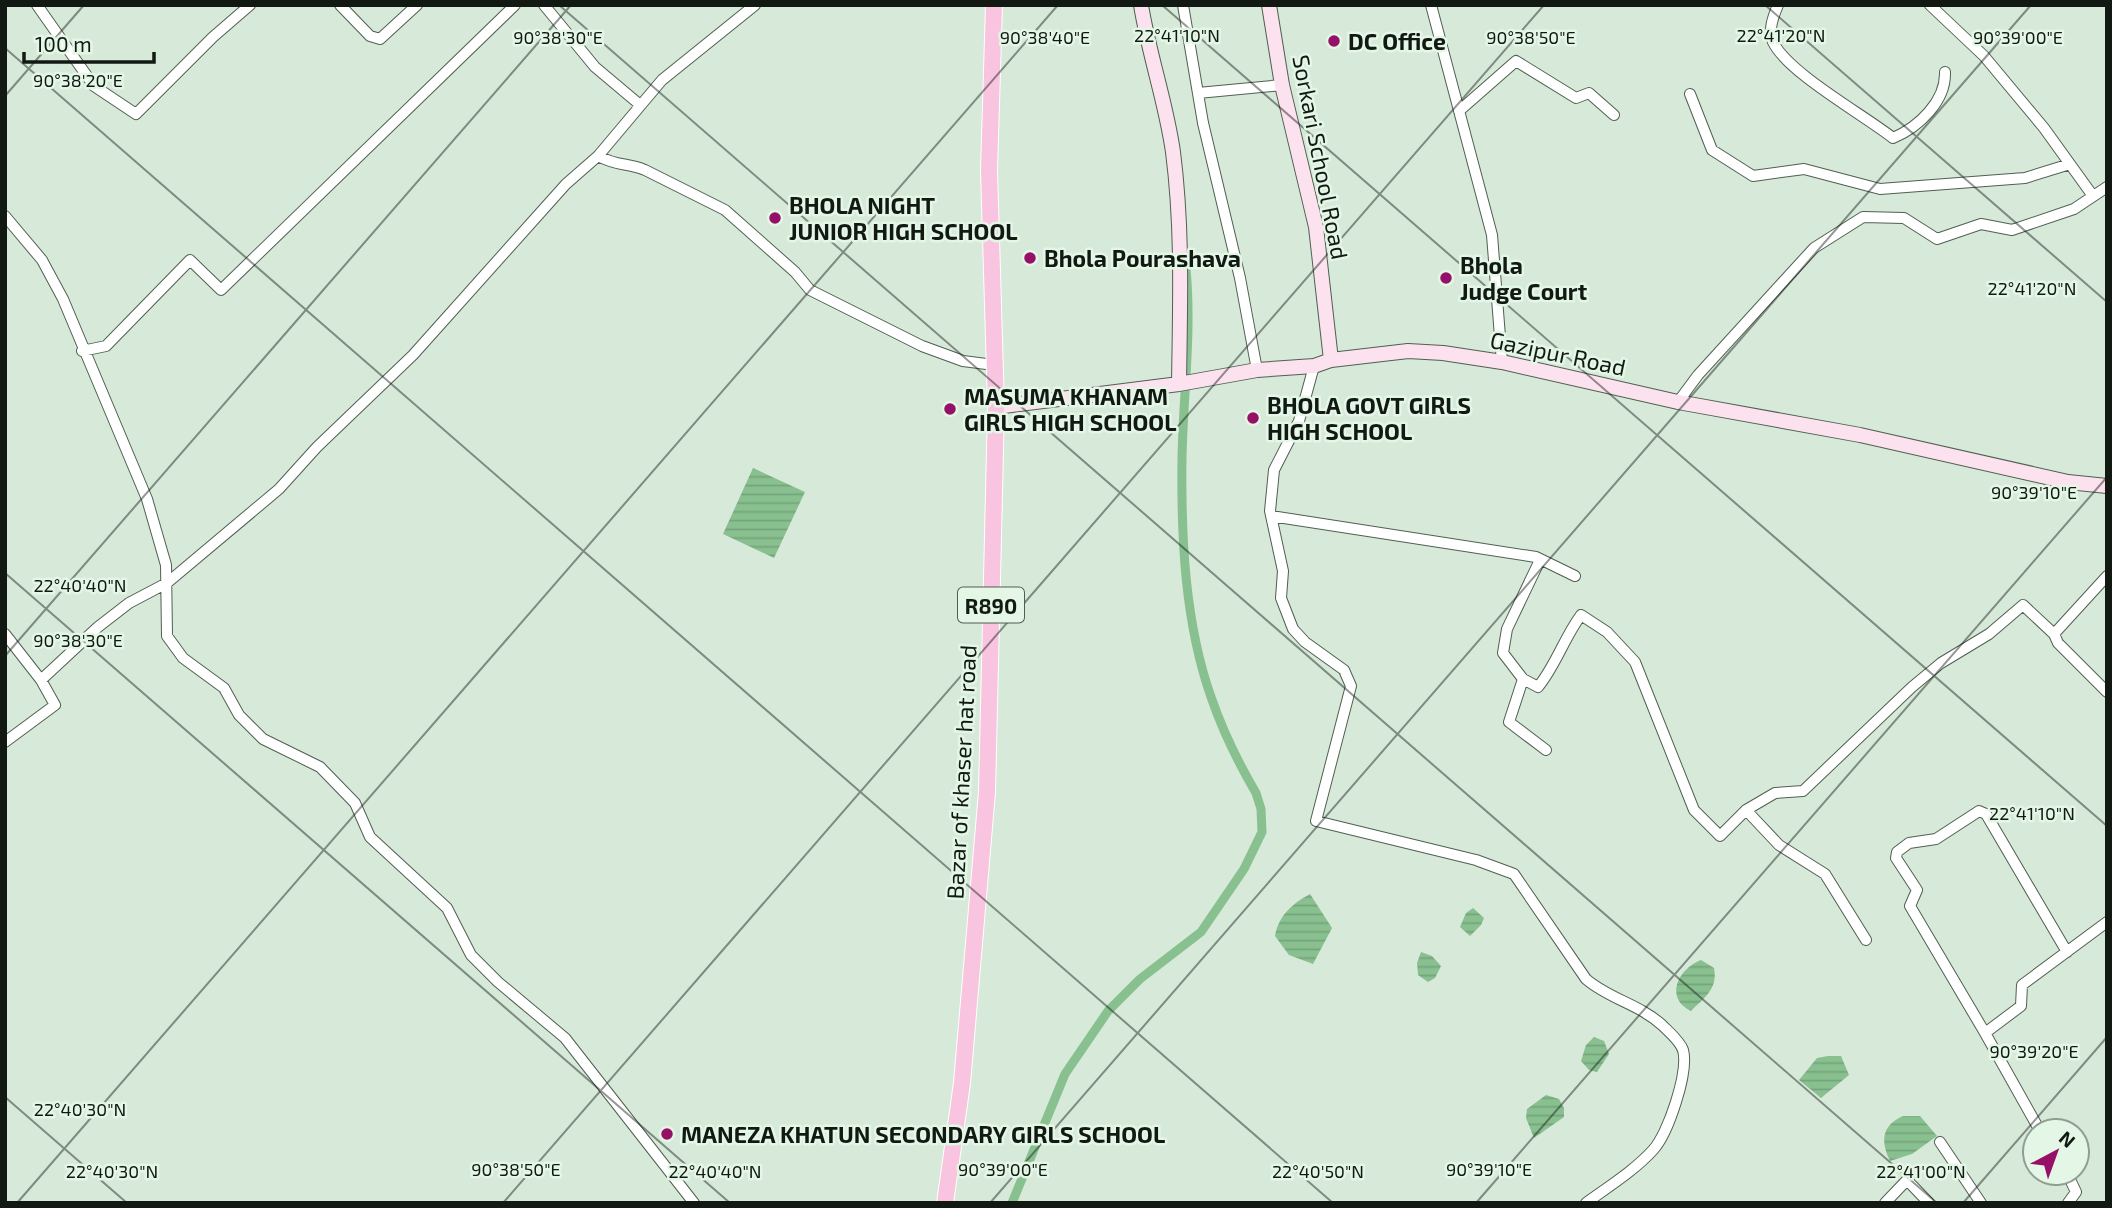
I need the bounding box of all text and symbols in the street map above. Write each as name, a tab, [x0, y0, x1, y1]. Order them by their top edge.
scale bar	[24, 21, 154, 65]
text: 22°41'10"N	[1134, 24, 1220, 46]
text: 22°41'20"N	[1737, 24, 1825, 46]
text: 90°38'30"E	[513, 26, 603, 48]
text: 90°38'40"E	[1000, 26, 1090, 48]
text: 90°38'50"E	[1486, 26, 1576, 48]
text: 90°39'00"E	[1973, 26, 2063, 48]
place label: DC Office	[1348, 27, 1446, 55]
text: 100 m	[35, 31, 92, 56]
marker: DC Office	[1326, 33, 1342, 49]
street label: Sorkari School Road	[1287, 52, 1355, 262]
text: 90°38'20"E	[33, 69, 123, 91]
place label: BHOLA NIGHT JUNIOR HIGH SCHOOL	[789, 191, 1018, 245]
marker: BHOLA NIGHT JUNIOR HIGH SCHOOL	[767, 210, 783, 226]
place label: Bhola Pourashava	[1044, 244, 1241, 272]
marker: Bhola Pourashava	[1022, 250, 1038, 266]
place label: Bhola Judge Court	[1460, 251, 1587, 305]
marker: Bhola Judge Court	[1438, 270, 1454, 286]
text: 22°41'20"N	[1988, 277, 2076, 299]
street label: Gazipur Road	[1488, 325, 1628, 381]
place label: MASUMA KHANAM GIRLS HIGH SCHOOL	[964, 382, 1177, 436]
place label: BHOLA GOVT GIRLS HIGH SCHOOL	[1267, 391, 1471, 445]
marker: MASUMA KHANAM GIRLS HIGH SCHOOL	[942, 401, 958, 417]
marker: BHOLA GOVT GIRLS HIGH SCHOOL	[1245, 410, 1261, 426]
text: 90°39'10"E	[1991, 481, 2077, 503]
text: 22°40'40"N	[33, 574, 127, 596]
road number: R890	[958, 588, 1024, 622]
text: 90°38'30"E	[33, 629, 123, 651]
street label: Bazar of khaser hat road	[940, 644, 982, 900]
text: 22°41'10"N	[1989, 802, 2075, 824]
text: 90°39'20"E	[1989, 1040, 2079, 1062]
text: 22°40'30"N	[34, 1098, 126, 1120]
north arrow	[2021, 1117, 2091, 1187]
place label: MANEZA KHATUN SECONDARY GIRLS SCHOOL	[681, 1120, 1165, 1148]
marker: MANEZA KHATUN SECONDARY GIRLS SCHOOL	[659, 1126, 675, 1142]
text: N	[2055, 1126, 2080, 1152]
text: 90°38'50"E	[471, 1158, 561, 1180]
text: 90°39'00"E	[958, 1158, 1048, 1180]
text: 90°39'10"E	[1446, 1158, 1532, 1180]
text: 22°40'30"N	[66, 1160, 158, 1182]
text: 22°40'40"N	[668, 1160, 762, 1182]
text: 22°40'50"N	[1272, 1160, 1364, 1182]
text: 22°41'00"N	[1876, 1160, 1966, 1182]

